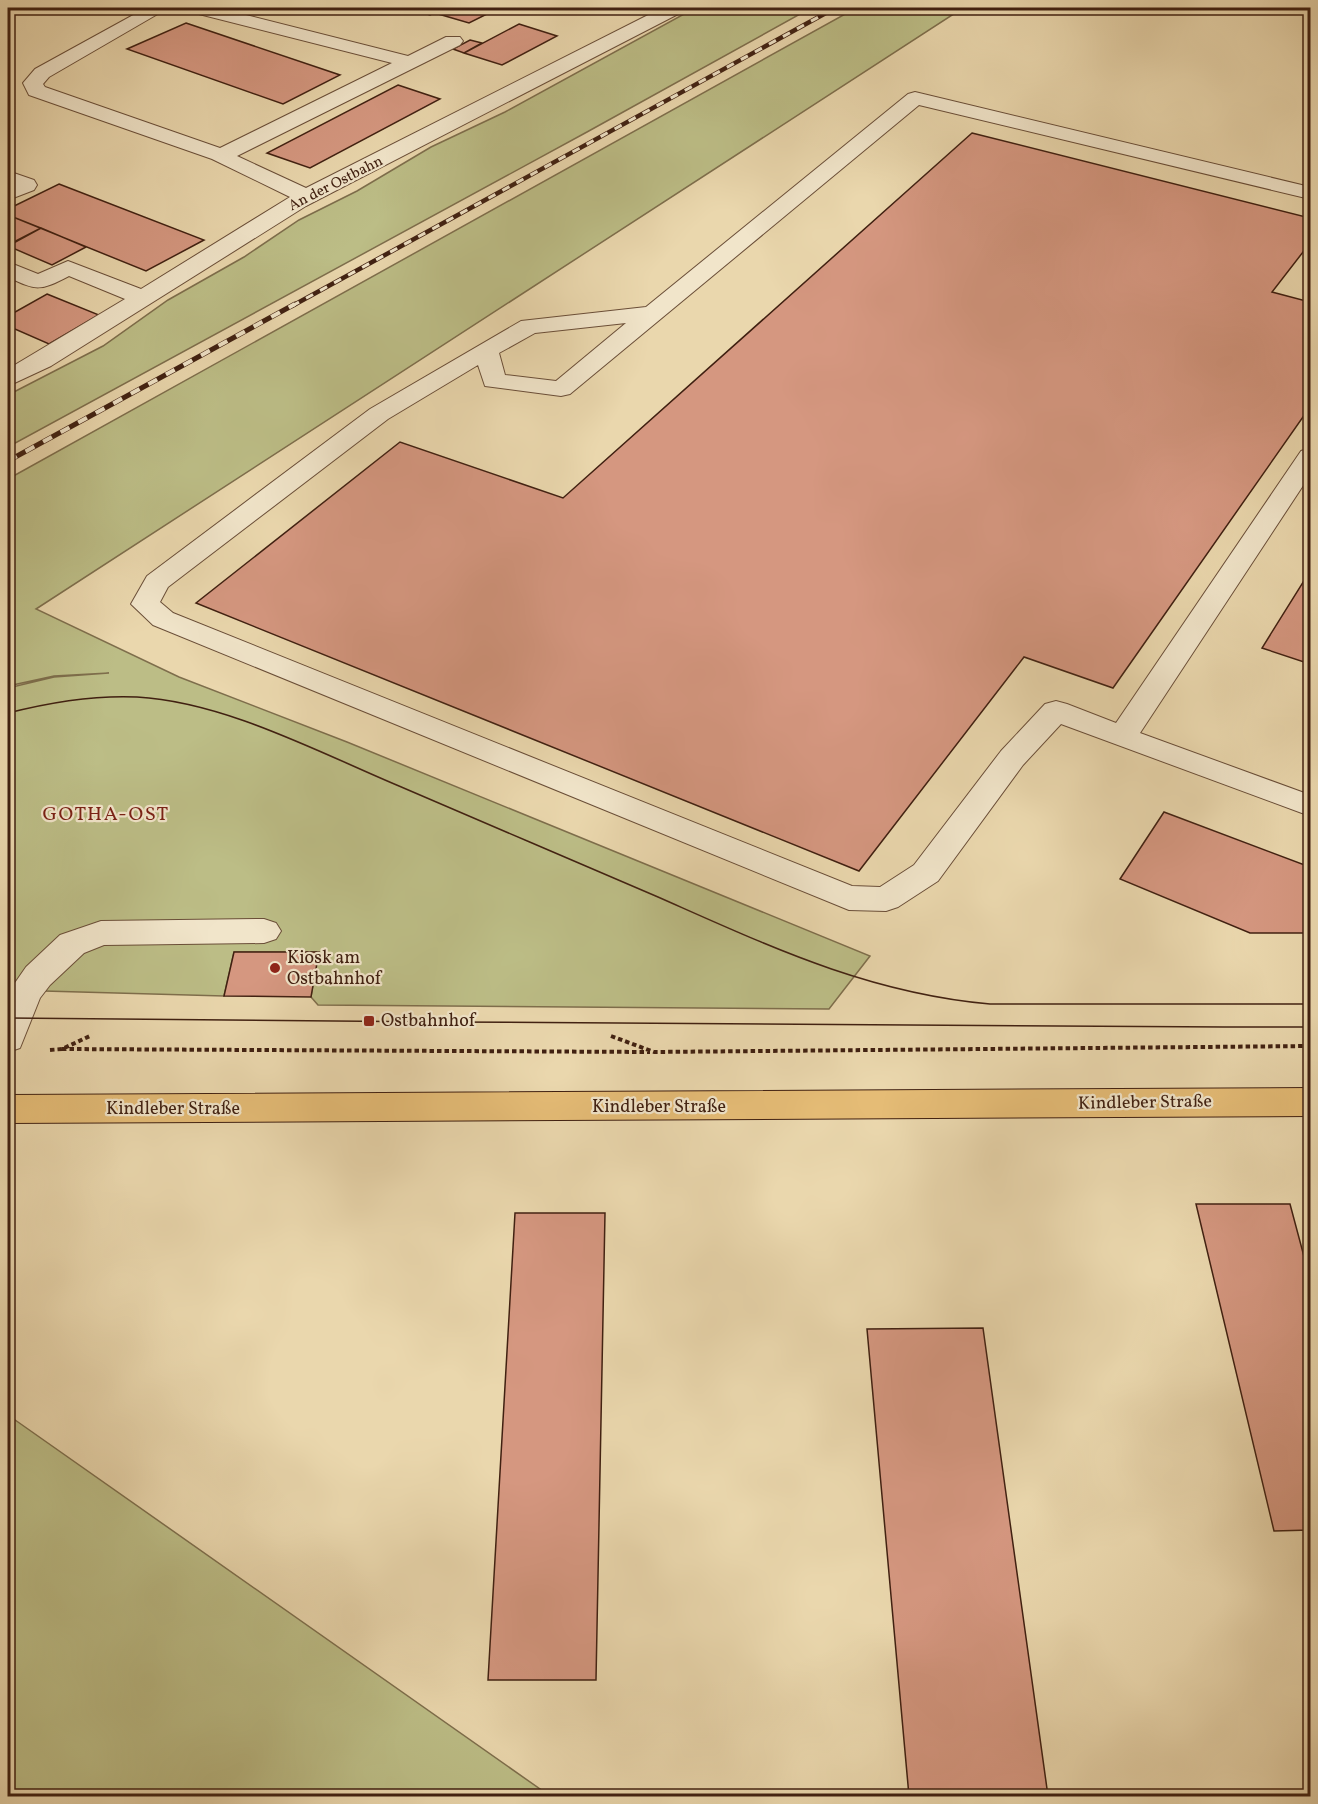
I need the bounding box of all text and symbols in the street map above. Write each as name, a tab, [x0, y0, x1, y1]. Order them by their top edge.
street label: An der Ostbahn	[285, 151, 387, 217]
district label: GOTHA-OST	[42, 801, 170, 829]
place label: Kiosk am Ostbahnhof	[287, 946, 383, 992]
marker: Kiosk am Ostbahnhof	[268, 961, 282, 975]
place label: Ostbahnhof	[381, 1009, 477, 1034]
marker: Ostbahnhof	[362, 1014, 376, 1028]
street label: Kindleber Straße	[1078, 1089, 1212, 1117]
street label: Kindleber Straße	[592, 1095, 726, 1120]
street label: Kindleber Straße	[106, 1097, 240, 1122]

